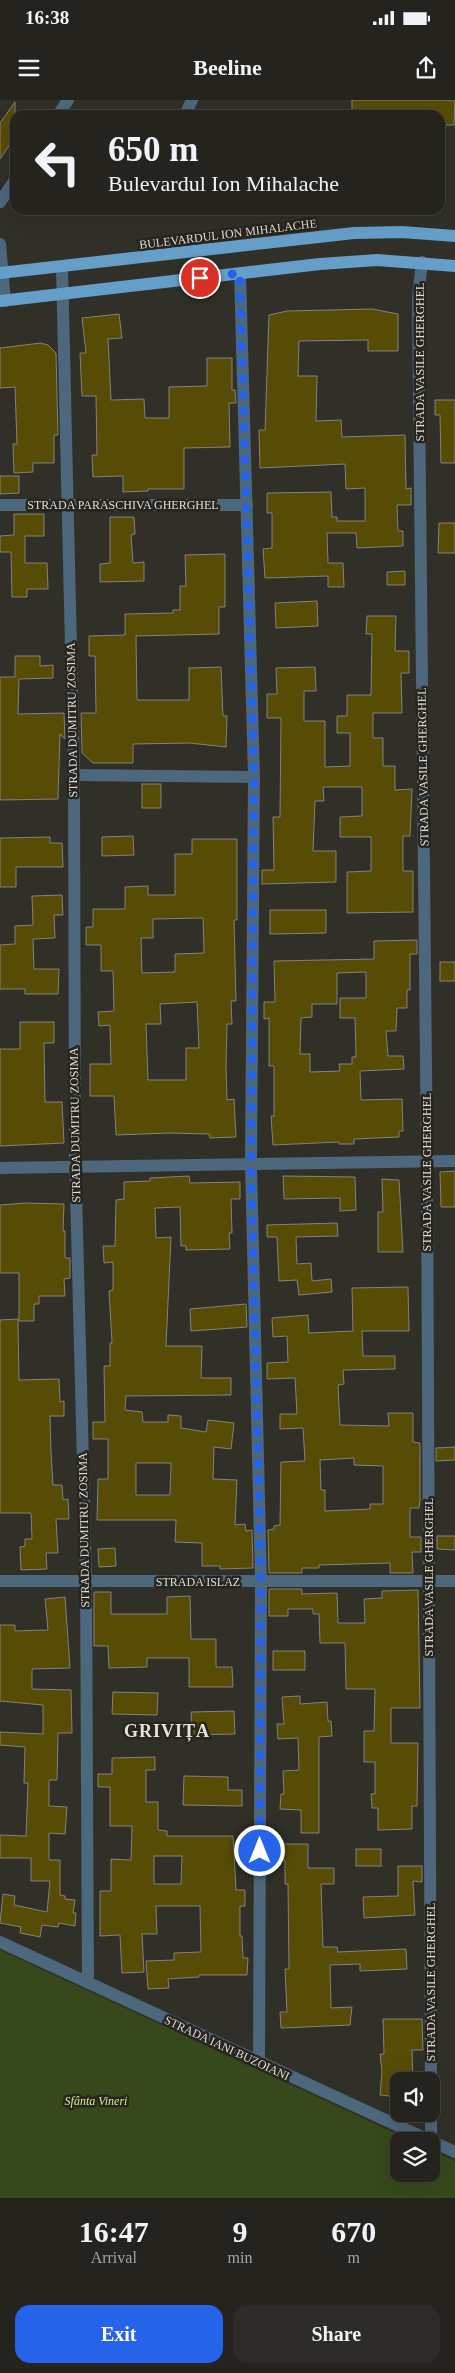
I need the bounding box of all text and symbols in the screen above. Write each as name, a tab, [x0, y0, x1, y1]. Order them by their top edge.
text: 16:38	[25, 7, 69, 28]
icon: menu	[15, 54, 43, 82]
icon: share	[412, 54, 440, 82]
text: Beeline	[193, 55, 262, 80]
icon: left	[25, 130, 90, 195]
text: 650 m	[108, 130, 198, 169]
text: Bulevardul Ion Mihalache	[108, 171, 339, 196]
street label: BULEVARDUL ION MIHALACHE	[138, 216, 318, 252]
pin	[179, 257, 221, 299]
icon: arrive	[186, 264, 214, 292]
street label: STRADA VASILE GHERGHEL	[413, 283, 427, 441]
street label: STRADA PARASCHIVA GHERGHEL	[27, 498, 219, 512]
street label: STRADA DUMITRU ZOSIMA	[64, 642, 80, 798]
street label: STRADA VASILE GHERGHEL	[415, 687, 431, 847]
street label: STRADA DUMITRU ZOSIMA	[67, 1047, 83, 1203]
street label: STRADA VASILE GHERGHEL	[420, 1093, 434, 1251]
street label: STRADA DUMITRU ZOSIMA	[76, 1452, 92, 1608]
street label: STRADA VASILE GHERGHEL	[422, 1498, 436, 1656]
street label: STRADA ISLAZ	[156, 1575, 240, 1589]
district label: GRIVIȚA	[124, 1721, 210, 1742]
position arrow	[233, 1824, 285, 1876]
street label: STRADA VASILE GHERGHEL	[424, 1903, 438, 2061]
street label: STRADA IANI BUZOIANI	[162, 2013, 292, 2083]
map controls	[390, 2072, 440, 2182]
button: sound	[390, 2072, 440, 2122]
park label: Sfânta Vineri	[65, 2094, 127, 2108]
button: layers	[390, 2132, 440, 2182]
text: 16:47	[79, 2215, 149, 2248]
text: 9	[232, 2215, 247, 2248]
text: 670	[331, 2215, 376, 2248]
text: Arrival	[91, 2249, 137, 2266]
text: min	[228, 2249, 252, 2266]
text: m	[347, 2249, 360, 2266]
button: Exit	[15, 2305, 223, 2363]
button: Share	[233, 2305, 440, 2363]

